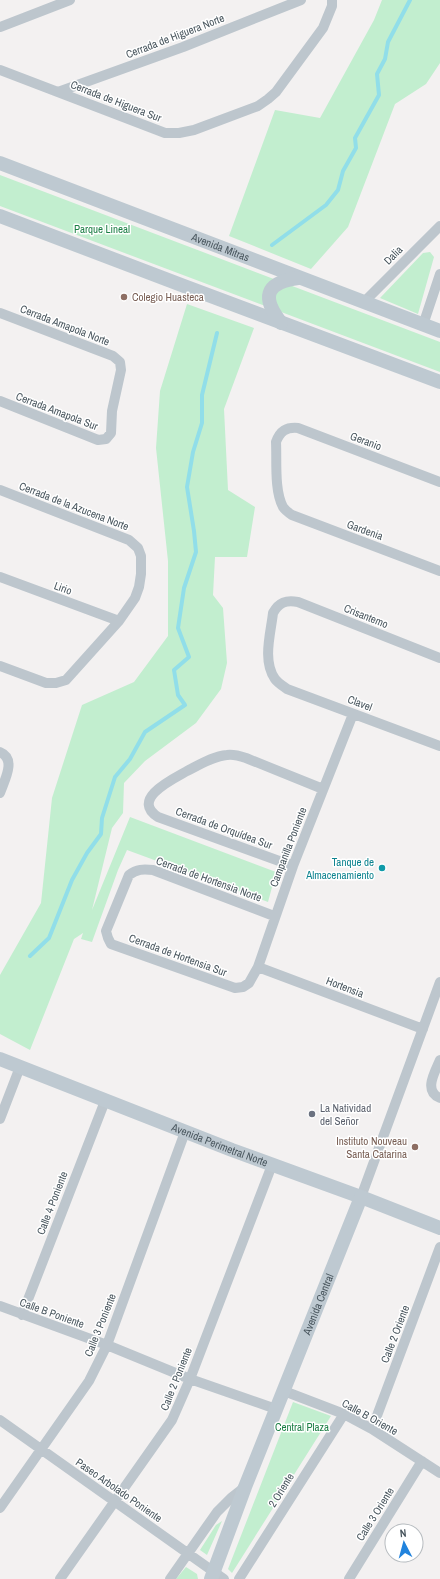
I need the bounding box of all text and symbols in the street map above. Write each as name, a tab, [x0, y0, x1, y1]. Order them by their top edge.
street label: Cerrada de Higuera Norte	[124, 11, 226, 61]
street label: Cerrada de Higuera Sur	[69, 77, 163, 125]
park label: Parque Lineal	[74, 222, 130, 236]
street label: Avenida Mitras	[189, 229, 252, 265]
street label: Dalia	[381, 243, 405, 267]
place label: Colegio Huasteca	[132, 290, 204, 304]
marker: Colegio Huasteca	[119, 292, 129, 302]
street label: Cerrada Amapola Norte	[18, 301, 112, 349]
street label: Cerrada Amapola Sur	[14, 389, 100, 433]
street label: Geranio	[348, 429, 384, 453]
street label: Cerrada de la Azucena Norte	[17, 479, 131, 533]
street label: Gardenia	[345, 517, 385, 543]
street label: Lirio	[52, 578, 74, 598]
street label: Crisantemo	[342, 601, 390, 631]
street label: Clavel	[346, 692, 374, 714]
street label: Cerrada de Orquídea Sur	[174, 804, 274, 852]
street label: Campanilla Poniente	[266, 805, 310, 889]
street label: Cerrada de Hortensia Norte	[154, 853, 264, 905]
place label: Tanque de Almacenamiento	[305, 855, 374, 882]
marker: Tanque de Almacenamiento	[377, 863, 387, 873]
street label: Cerrada de Hortensia Sur	[127, 931, 229, 979]
street label: Hortensia	[324, 973, 366, 1001]
place label: La Natividad del Señor	[320, 1101, 371, 1128]
marker: La Natividad del Señor	[307, 1109, 317, 1119]
street label: Avenida Perimetral Norte	[169, 1120, 270, 1169]
place label: Instituto Nouveau Santa Catarina	[336, 1134, 407, 1161]
marker: Instituto Nouveau Santa Catarina	[410, 1142, 420, 1152]
street label: Calle 4 Poniente	[34, 1169, 70, 1237]
street label: Avenida Central	[299, 1272, 337, 1338]
street label: Calle 3 Poniente	[81, 1291, 119, 1359]
street label: Calle B Poniente	[18, 1295, 86, 1331]
street label: Calle 2 Oriente	[378, 1303, 412, 1365]
street label: Calle 2 Poniente	[157, 1345, 195, 1413]
street label: Calle B Oriente	[340, 1396, 400, 1438]
park label: Central Plaza	[275, 1420, 329, 1434]
street label: Paseo Arbolado Poniente	[73, 1455, 165, 1525]
street label: 2 Oriente	[265, 1470, 297, 1510]
street label: Calle 3 Oriente	[353, 1485, 397, 1543]
north arrow	[384, 1523, 424, 1563]
text: N	[399, 1526, 407, 1540]

